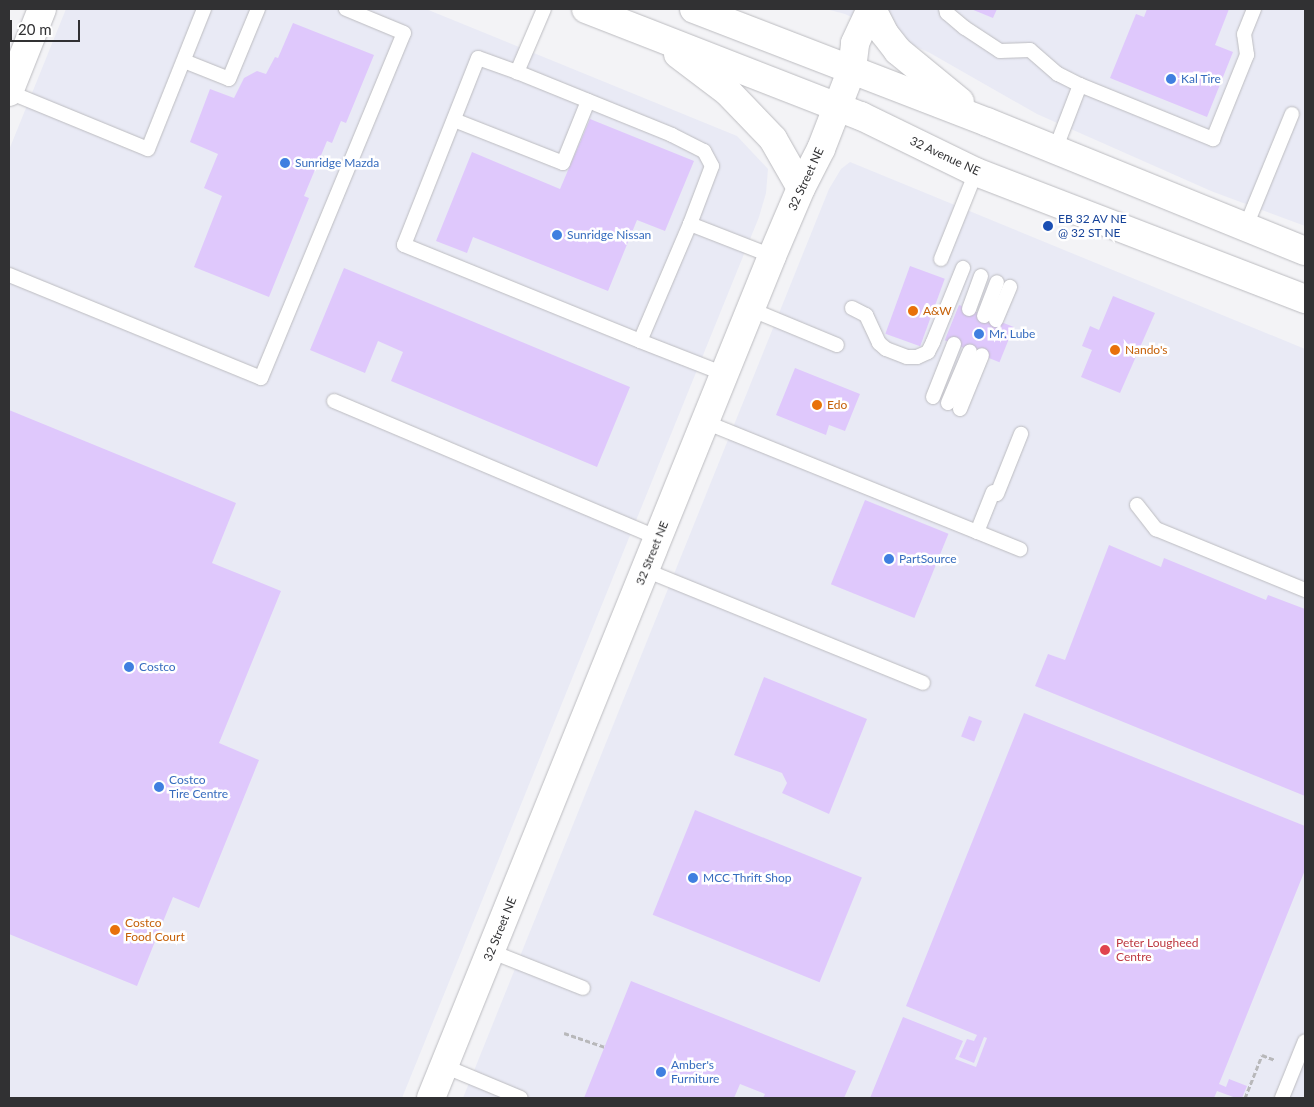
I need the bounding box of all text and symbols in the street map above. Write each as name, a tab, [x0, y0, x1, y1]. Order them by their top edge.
scale bar	[12, 10, 82, 42]
text: 20 m	[18, 20, 52, 38]
place label: Kal Tire	[1181, 72, 1221, 86]
marker: Kal Tire	[1165, 73, 1177, 85]
street label: 32 Avenue NE	[908, 133, 982, 179]
street label: 32 Street NE	[785, 145, 827, 213]
place label: Sunridge Mazda	[295, 156, 379, 170]
marker: Sunridge Mazda	[279, 157, 291, 169]
place label: EB 32 AV NE @ 32 ST NE	[1058, 212, 1128, 240]
marker: EB 32 AV NE @ 32 ST NE	[1042, 220, 1054, 232]
place label: Sunridge Nissan	[567, 228, 651, 242]
marker: Sunridge Nissan	[551, 229, 563, 241]
place label: A&W	[923, 304, 952, 318]
marker: A&W	[907, 305, 919, 317]
place label: Mr. Lube	[989, 327, 1035, 341]
marker: Mr. Lube	[973, 328, 985, 340]
place label: Nando's	[1125, 343, 1167, 357]
marker: Nando's	[1109, 344, 1121, 356]
place label: Edo	[827, 398, 847, 412]
marker: Edo	[811, 399, 823, 411]
street label: 32 Street NE	[633, 519, 671, 587]
place label: PartSource	[899, 552, 957, 566]
marker: PartSource	[883, 553, 895, 565]
place label: Costco	[139, 660, 176, 674]
marker: Costco	[123, 661, 135, 673]
place label: Costco Tire Centre	[169, 773, 228, 801]
marker: Costco Tire Centre	[153, 781, 165, 793]
place label: MCC Thrift Shop	[703, 871, 792, 885]
marker: MCC Thrift Shop	[687, 872, 699, 884]
street label: 32 Street NE	[481, 895, 519, 963]
place label: Costco Food Court	[125, 916, 185, 944]
marker: Costco Food Court	[109, 924, 121, 936]
place label: Peter Lougheed Centre	[1116, 936, 1199, 964]
marker: Peter Lougheed Centre	[1098, 943, 1112, 957]
place label: Amber's Furniture	[671, 1058, 719, 1086]
marker: Amber's Furniture	[655, 1066, 667, 1078]

